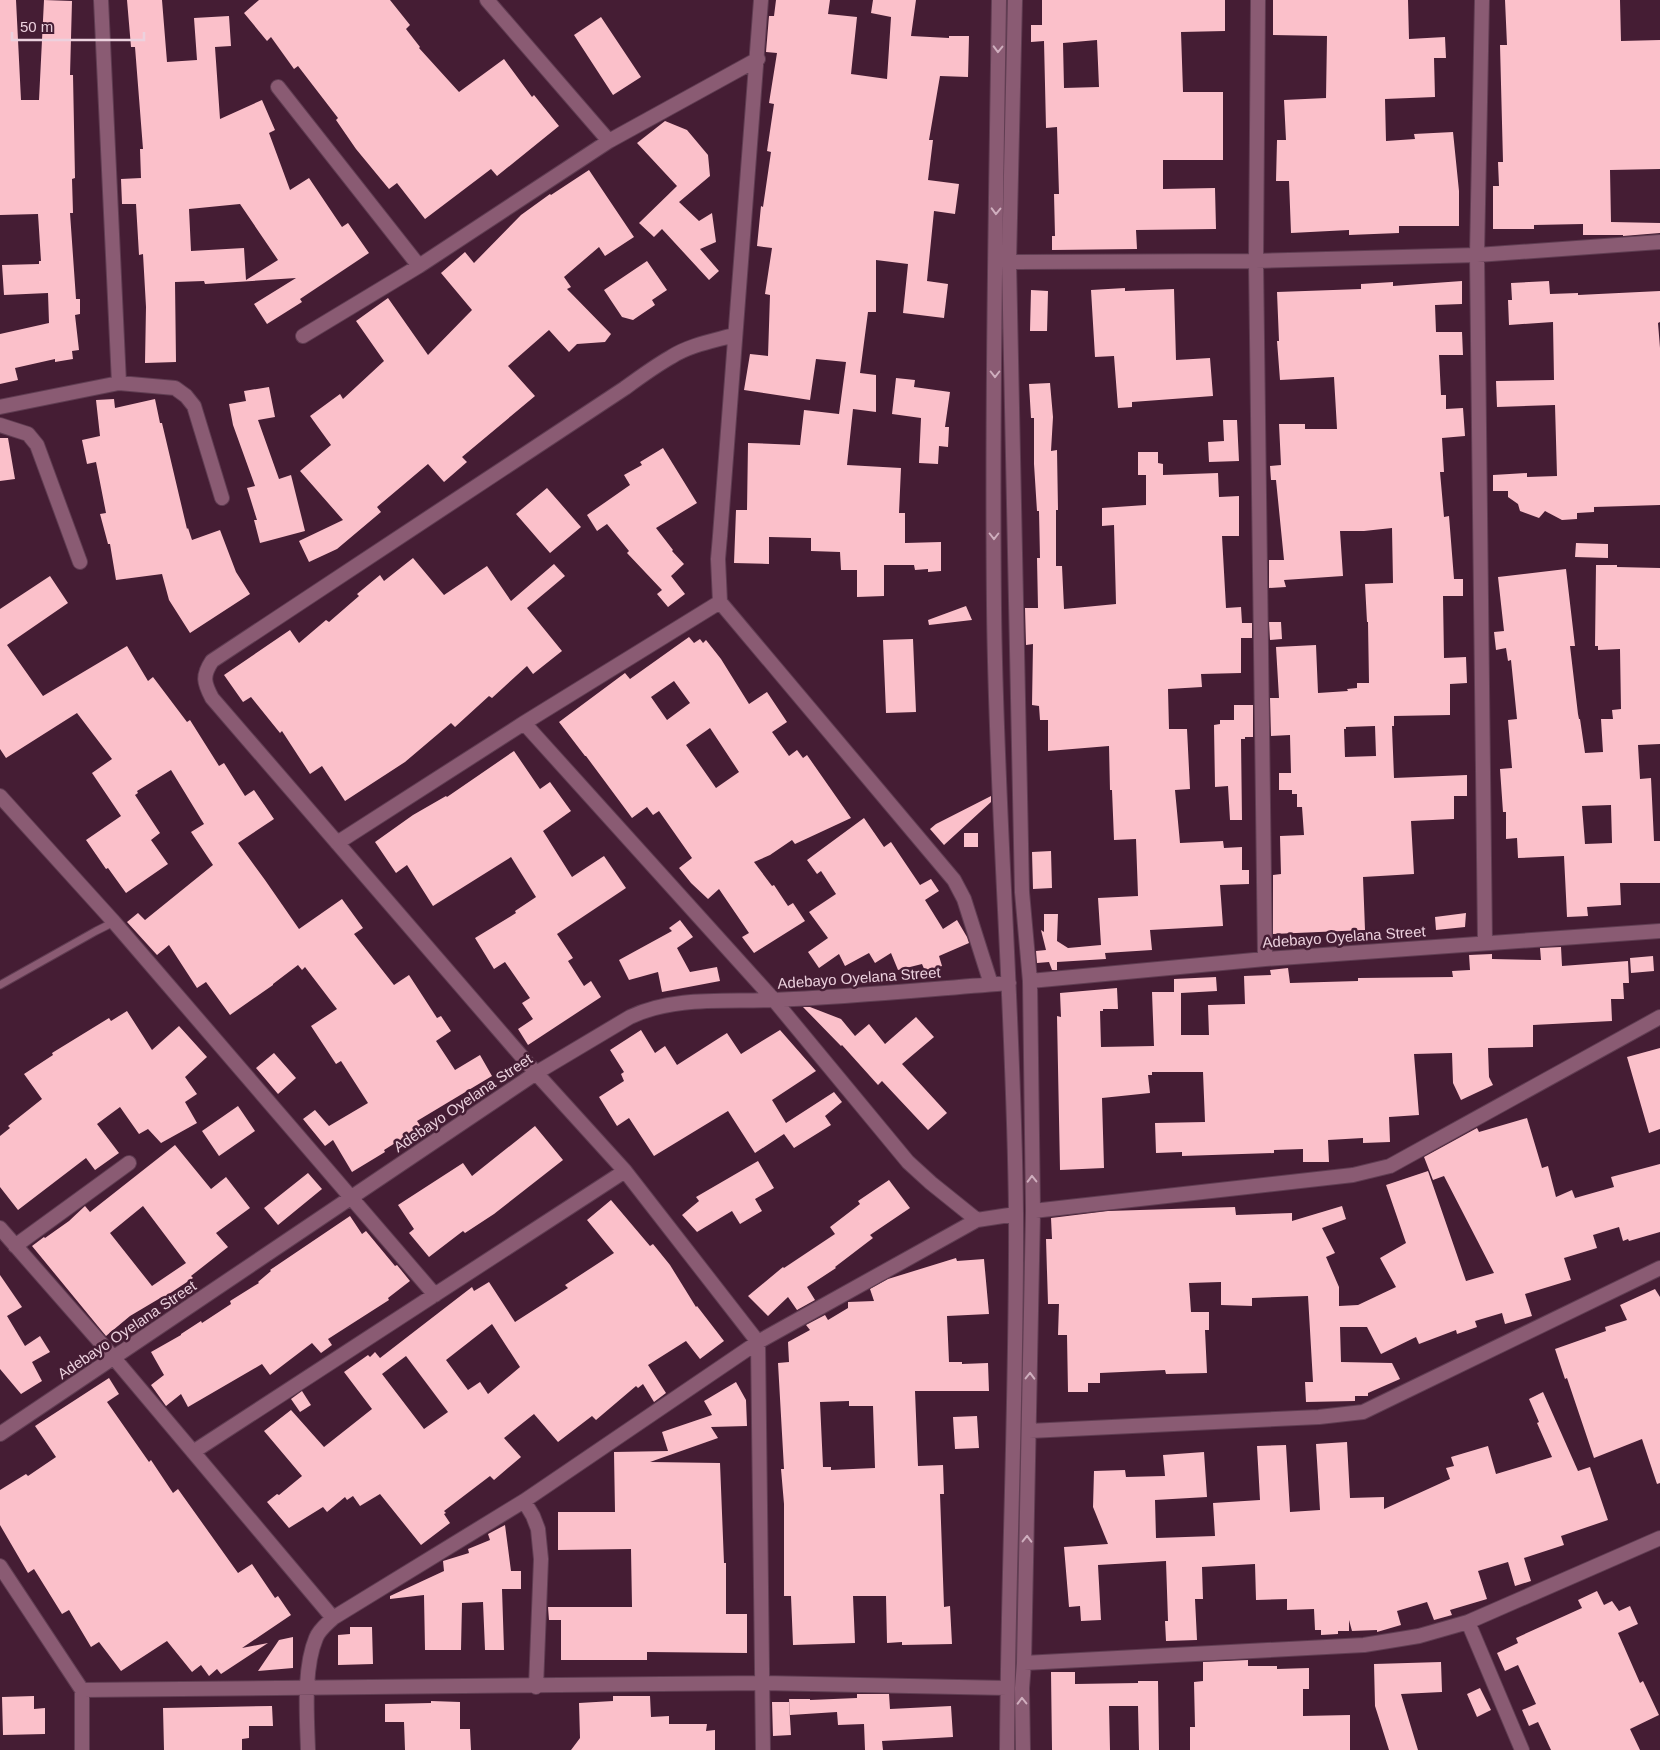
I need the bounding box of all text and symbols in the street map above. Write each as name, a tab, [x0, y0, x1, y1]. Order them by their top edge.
scale bar	[12, 10, 145, 42]
text: 50 m	[20, 18, 53, 35]
one-way arrow	[993, 45, 1003, 53]
one-way arrow	[990, 207, 1001, 215]
one-way arrow	[990, 370, 1000, 378]
one-way arrow	[989, 532, 999, 540]
street label: Adebayo Oyelana Street	[1262, 922, 1427, 951]
street label: Adebayo Oyelana Street	[777, 963, 942, 992]
street label: Adebayo Oyelana Street	[390, 1049, 536, 1155]
one-way arrow	[1027, 1175, 1038, 1183]
street label: Adebayo Oyelana Street	[54, 1276, 200, 1382]
one-way arrow	[1025, 1372, 1035, 1380]
one-way arrow	[1022, 1535, 1032, 1542]
one-way arrow	[1017, 1697, 1028, 1705]

